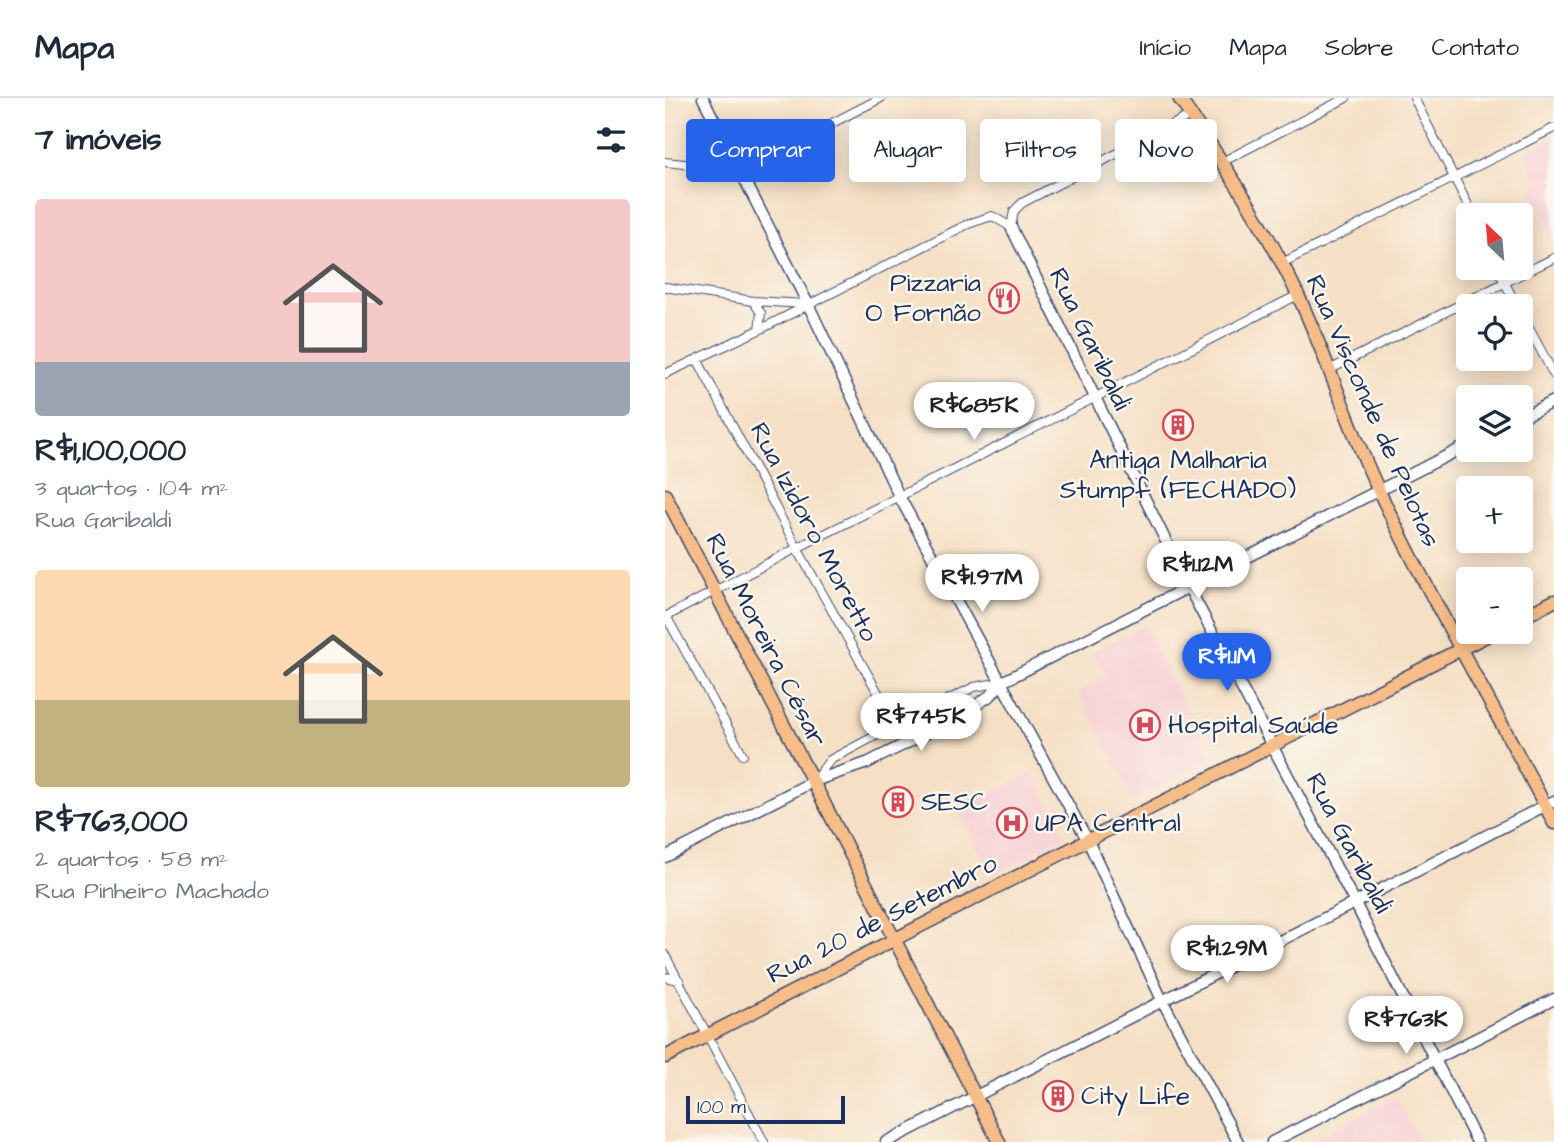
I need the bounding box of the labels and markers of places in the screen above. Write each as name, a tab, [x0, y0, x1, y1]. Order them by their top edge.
place label: Pizzaria O Fornão	[865, 265, 981, 331]
restaurant icon: Pizzaria O Fornão	[987, 281, 1021, 315]
pin: R$685K	[917, 382, 1031, 442]
building icon: Antiga Malharia Stumpf (FECHADO)	[1161, 408, 1195, 442]
place label: Antiga Malharia Stumpf (FECHADO)	[1060, 442, 1296, 508]
pin: R$1.12M	[1133, 542, 1263, 601]
pin: R$1.97M	[917, 554, 1047, 614]
pin: R$1.1M	[1170, 634, 1284, 693]
pin: R$745K	[864, 694, 978, 753]
place label: Hospital Saúde	[1168, 707, 1339, 743]
hospital icon: Hospital Saúde	[1128, 708, 1162, 742]
place label: SESC	[921, 784, 988, 820]
building icon: SESC	[881, 785, 915, 819]
place label: UPA Central	[1035, 805, 1181, 841]
hospital icon: UPA Central	[995, 806, 1029, 840]
pin: R$1.29M	[1162, 926, 1292, 985]
pin: R$763K	[1349, 996, 1463, 1056]
place label: City Life	[1081, 1078, 1190, 1116]
building icon: City Life	[1041, 1079, 1075, 1113]

